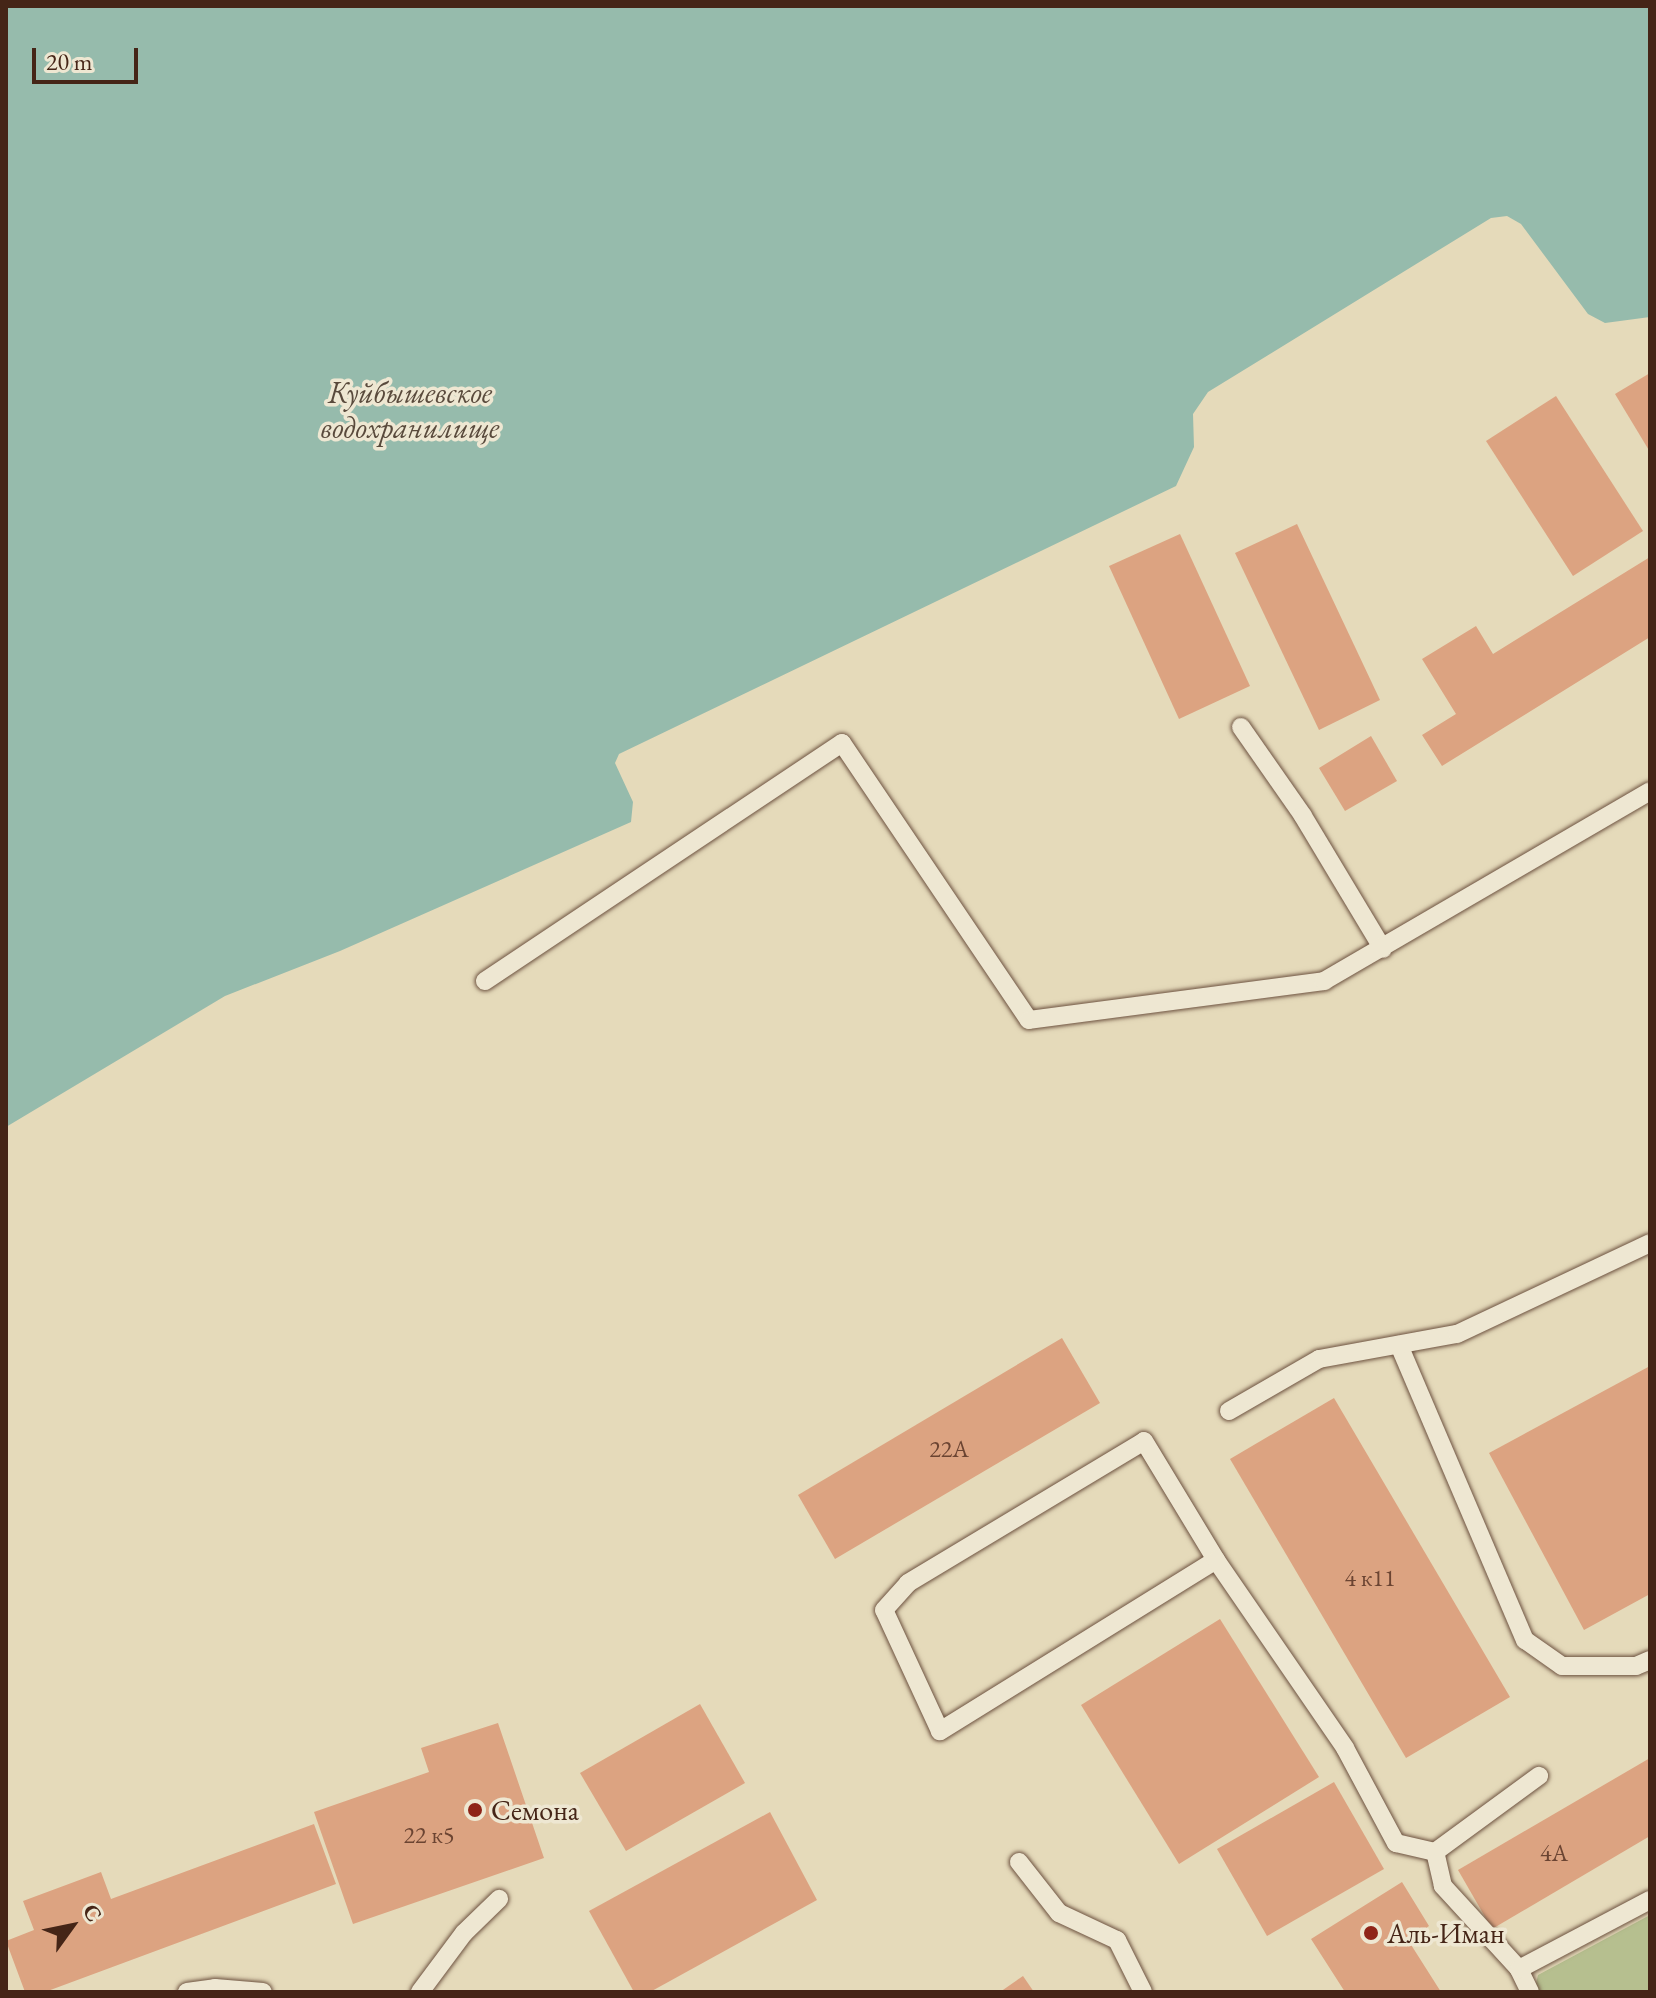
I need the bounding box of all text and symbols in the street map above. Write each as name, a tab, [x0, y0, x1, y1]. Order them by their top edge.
scale bar	[36, 32, 142, 82]
text: 20 m	[46, 46, 93, 77]
water label: Куйбышевское водохранилище	[321, 375, 499, 446]
house number: 22А	[929, 1435, 969, 1463]
house number: 4 к11	[1345, 1564, 1395, 1592]
place label: Семона	[491, 1793, 579, 1827]
marker: Семона	[466, 1801, 484, 1819]
house number: 22 к5	[404, 1821, 454, 1849]
house number: 4А	[1540, 1839, 1568, 1867]
north arrow	[32, 1886, 112, 1966]
text: С	[76, 1898, 109, 1927]
place label: Аль-Иман	[1387, 1916, 1505, 1950]
marker: Аль-Иман	[1362, 1924, 1380, 1942]

